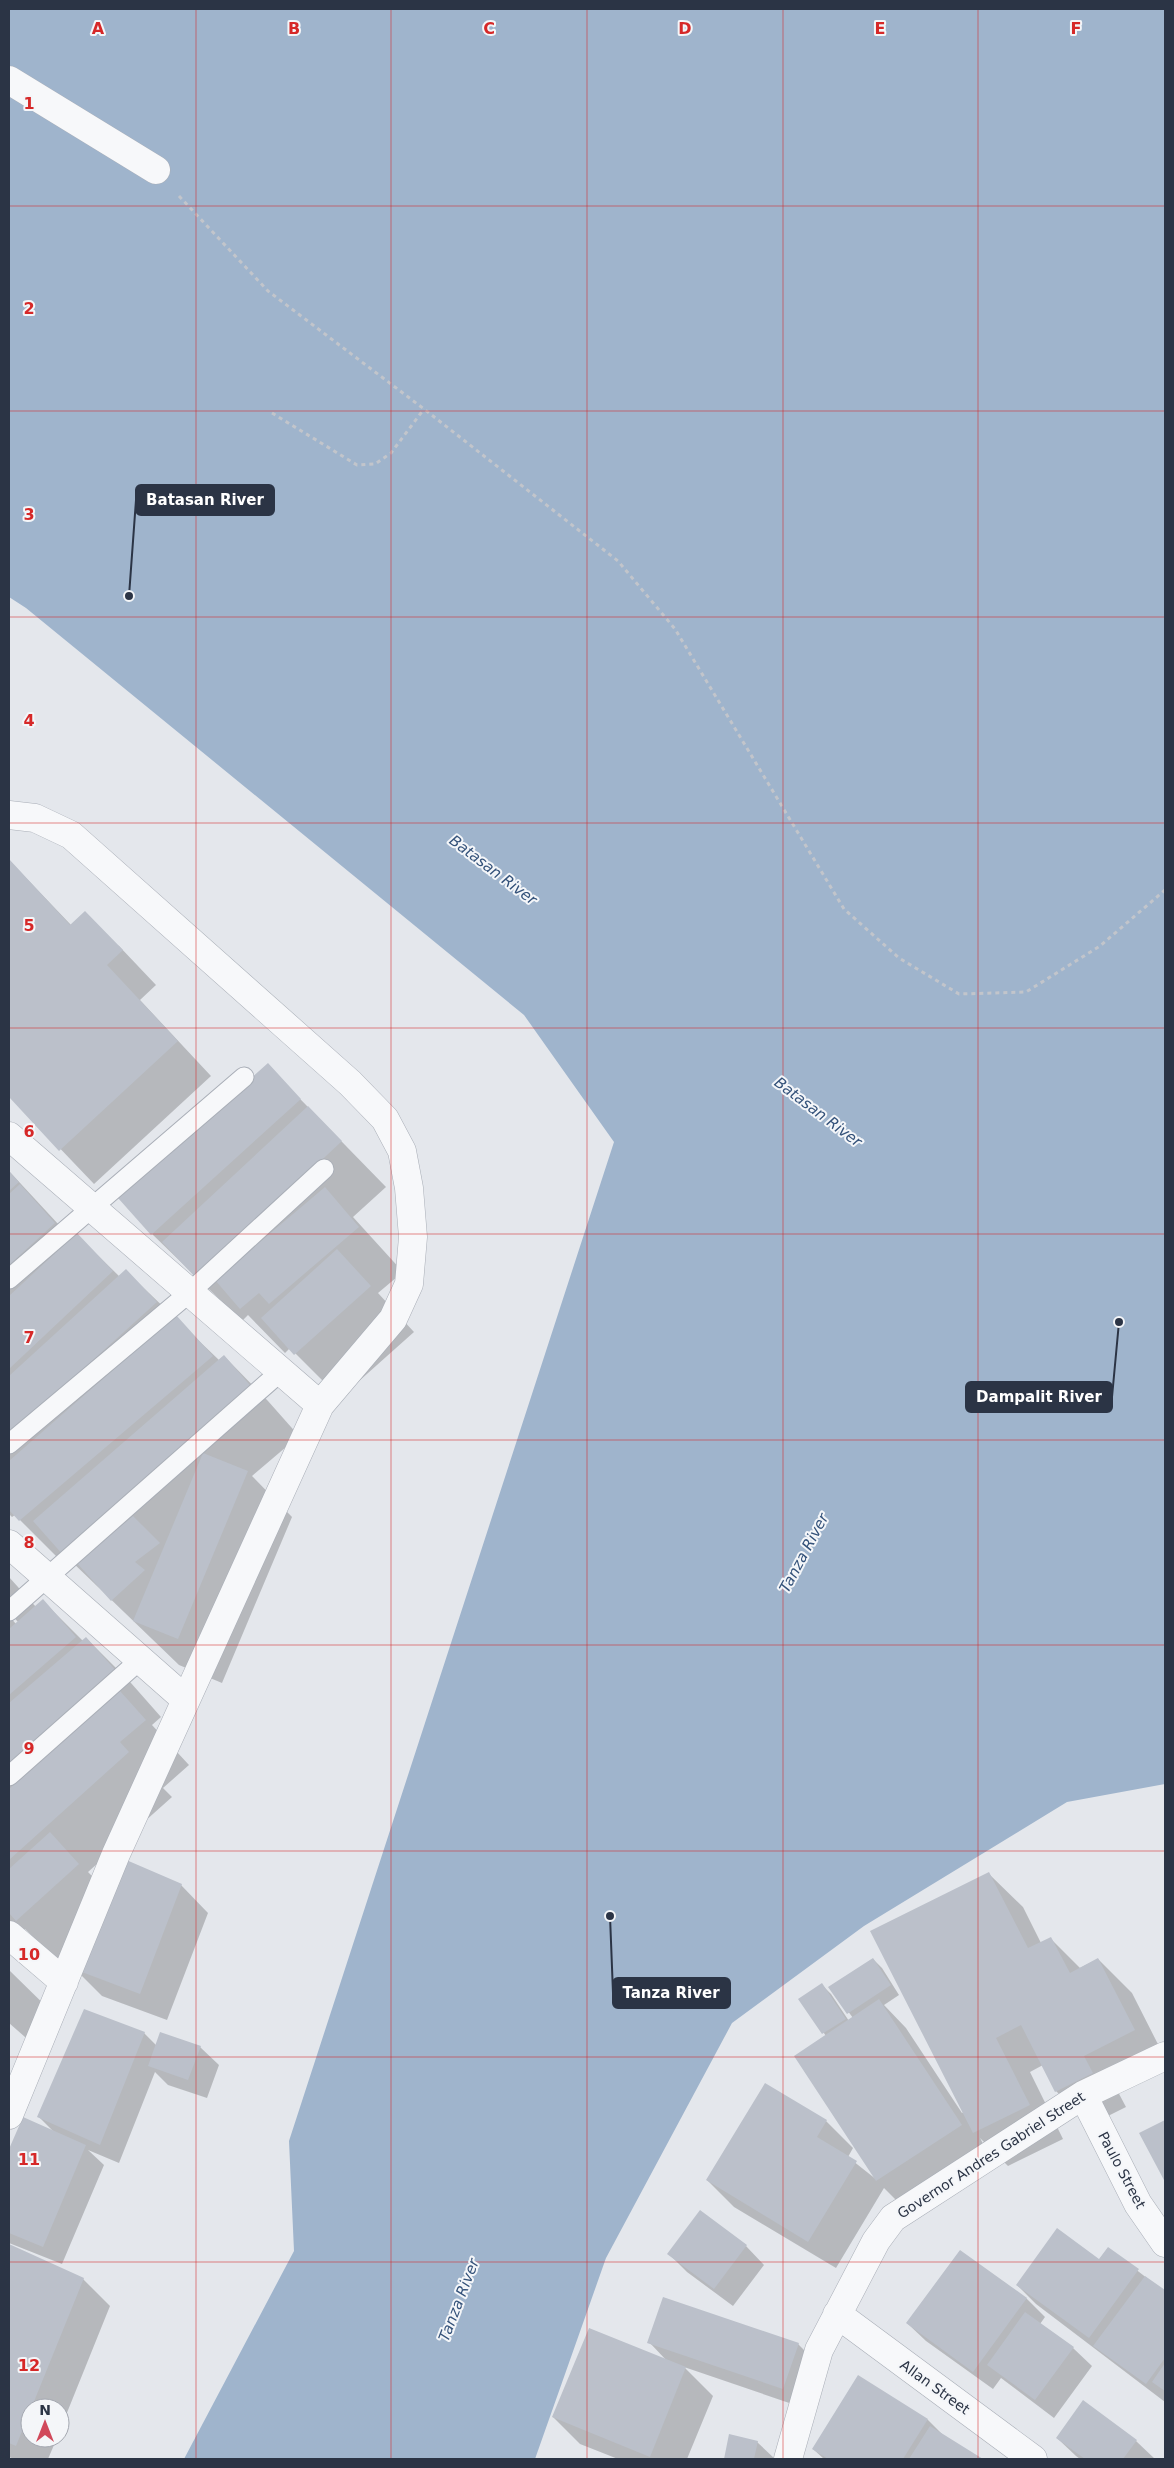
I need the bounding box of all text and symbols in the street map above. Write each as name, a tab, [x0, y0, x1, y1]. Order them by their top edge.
text: A	[92, 19, 105, 38]
text: B	[288, 19, 300, 38]
text: C	[483, 19, 495, 38]
text: D	[678, 19, 692, 38]
text: E	[875, 19, 885, 38]
text: F	[1071, 19, 1081, 38]
text: 1	[23, 94, 35, 113]
text: 2	[23, 299, 35, 318]
callout: Batasan River	[136, 485, 274, 515]
text: Batasan River	[146, 491, 265, 509]
text: 3	[23, 505, 35, 524]
text: 4	[23, 711, 35, 730]
water label: Batasan River	[446, 831, 541, 909]
text: 5	[23, 916, 35, 935]
water label: Batasan River	[771, 1073, 866, 1151]
text: 6	[23, 1122, 35, 1141]
text: 7	[23, 1328, 35, 1347]
callout: Dampalit River	[966, 1382, 1112, 1412]
text: Dampalit River	[976, 1388, 1102, 1406]
water label: Tanza River	[776, 1510, 833, 1596]
text: 8	[23, 1533, 35, 1552]
text: 9	[23, 1739, 35, 1758]
text: 10	[18, 1945, 40, 1964]
callout: Tanza River	[613, 1978, 730, 2008]
text: Tanza River	[622, 1984, 720, 2002]
street label: Governor Andres Gabriel Street	[894, 2088, 1088, 2222]
street label: Paulo Street	[1095, 2129, 1149, 2212]
text: 11	[18, 2150, 40, 2169]
water label: Tanza River	[435, 2255, 483, 2344]
text: 12	[18, 2356, 40, 2375]
street label: Allan Street	[897, 2356, 973, 2418]
north arrow	[20, 2398, 70, 2448]
text: N	[39, 2402, 51, 2418]

